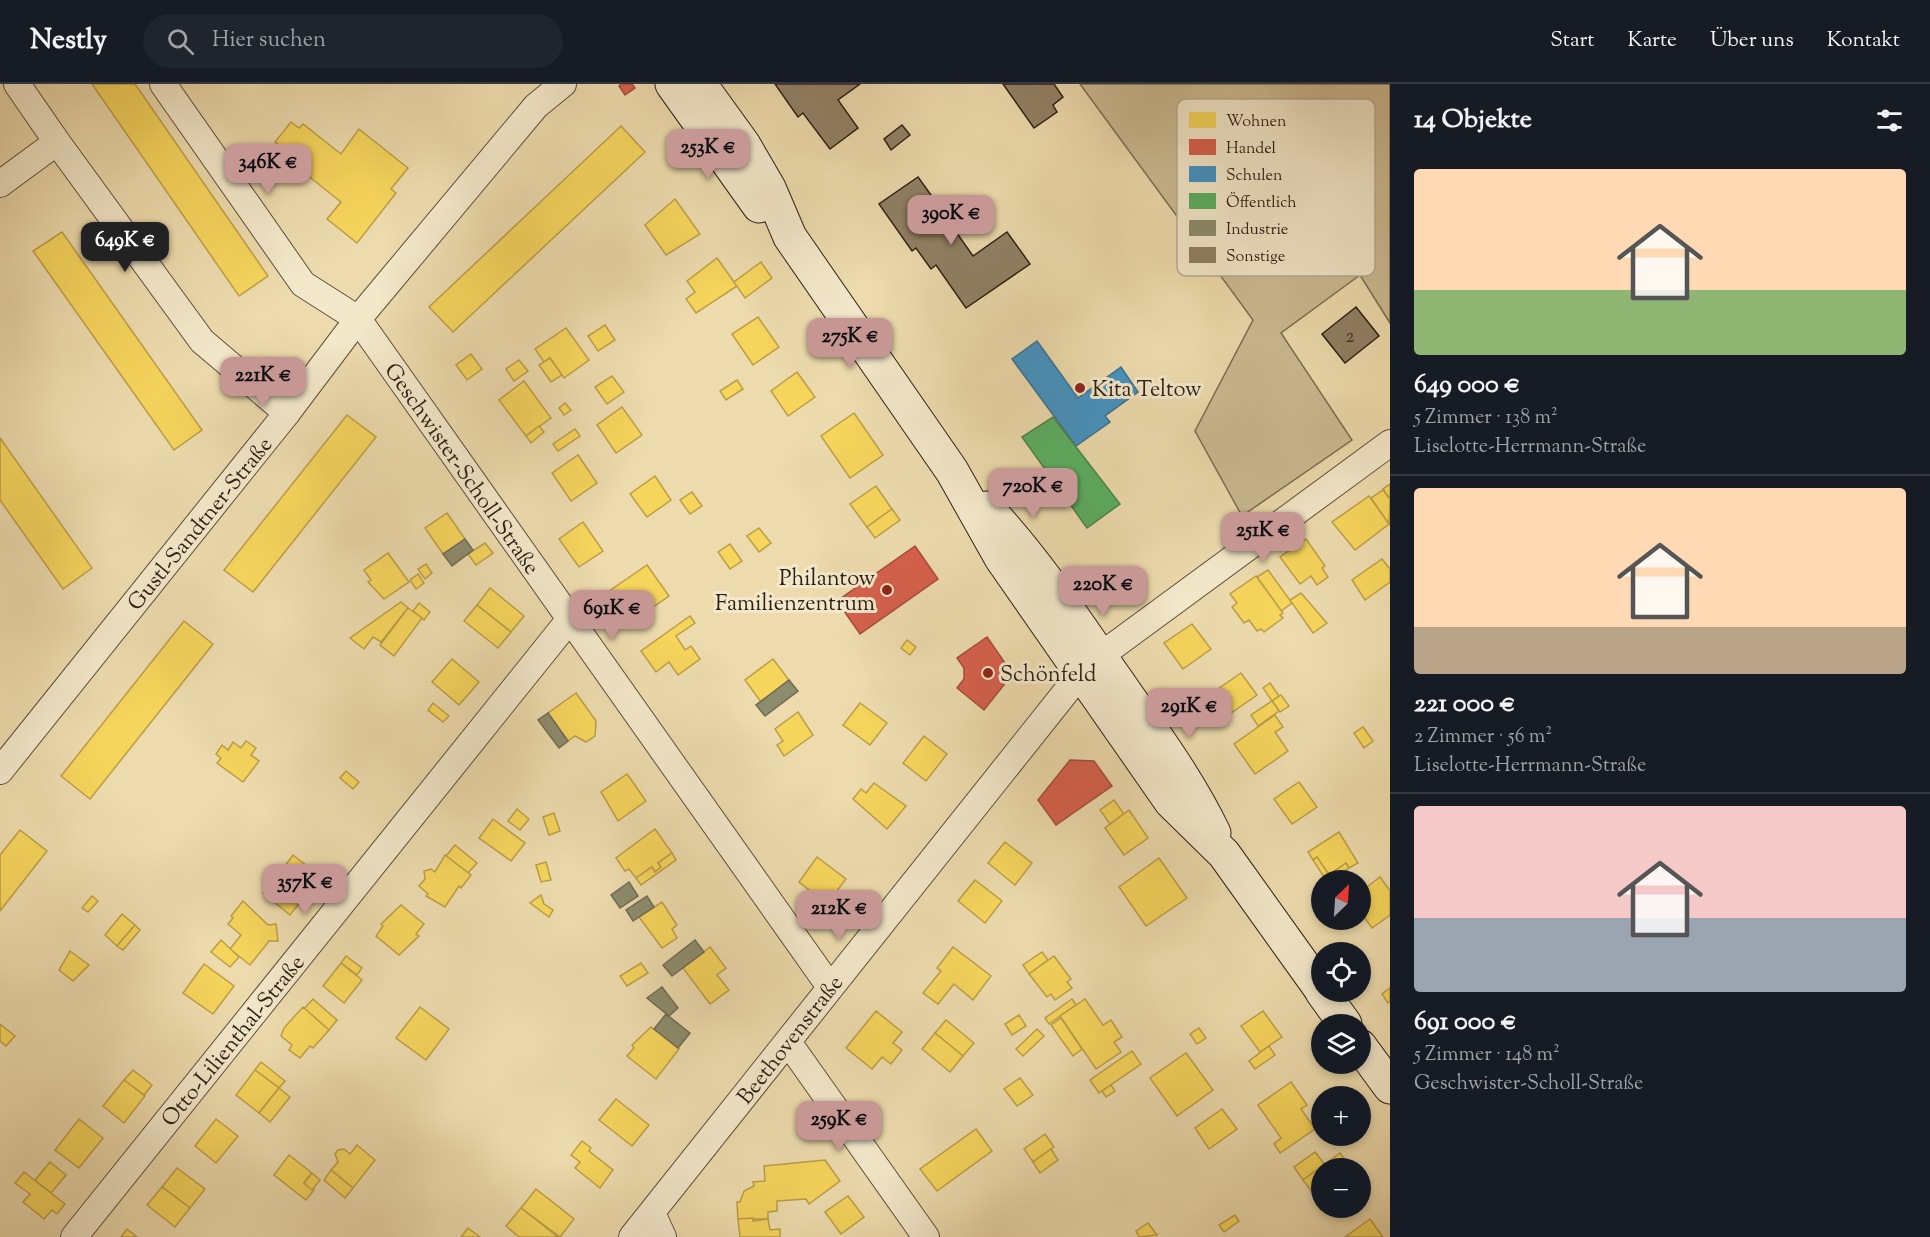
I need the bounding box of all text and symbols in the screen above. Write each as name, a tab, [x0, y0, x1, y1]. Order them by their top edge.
search box	[143, 14, 563, 68]
text: Nestly	[30, 21, 107, 61]
icon: search	[164, 25, 197, 58]
text: Hier suchen	[212, 25, 326, 57]
text: Start	[1550, 26, 1594, 56]
text: Karte	[1627, 26, 1677, 56]
text: Über uns	[1710, 26, 1794, 56]
text: Kontakt	[1827, 26, 1900, 56]
legend	[1177, 99, 1375, 276]
text: 14 Objekte	[1414, 102, 1532, 139]
icon: filters	[1873, 104, 1906, 137]
text: Wohnen	[1226, 111, 1287, 134]
pin: 253K €	[659, 129, 757, 180]
text: 253K €	[680, 134, 736, 163]
text: Handel	[1226, 138, 1277, 161]
pin: 346K €	[219, 144, 317, 195]
text: 346K €	[239, 149, 297, 178]
text: Schulen	[1226, 165, 1283, 188]
text: Öffentlich	[1226, 192, 1297, 215]
pin: 390K €	[902, 195, 1000, 246]
text: 390K €	[921, 200, 981, 229]
icon: home	[1606, 208, 1714, 316]
text: Industrie	[1226, 219, 1288, 242]
pin: 649K €	[76, 222, 174, 273]
text: 649K €	[95, 227, 155, 256]
text: Sonstige	[1226, 246, 1285, 269]
pin: 275K €	[801, 318, 899, 369]
text: 275K €	[821, 323, 879, 352]
house number: 2	[1345, 323, 1355, 352]
pin: 221K €	[214, 357, 312, 408]
street label: Geschwister-Scholl-Straße	[375, 357, 546, 582]
text: 221K €	[235, 362, 291, 391]
text: 649 000 €	[1414, 367, 1520, 404]
place label: Kita Teltow	[1092, 375, 1202, 407]
marker: Kita Teltow	[1073, 381, 1087, 395]
text: 5 Zimmer · 138 m²	[1414, 404, 1558, 433]
street label: Gustl-Sandtner-Straße	[121, 431, 282, 619]
text: Liselotte-Herrmann-Straße	[1414, 433, 1646, 462]
pin: 720K €	[984, 468, 1082, 519]
text: 720K €	[1003, 473, 1063, 502]
pin: 251K €	[1214, 512, 1312, 563]
text: 251K €	[1236, 517, 1290, 546]
icon: home	[1606, 527, 1714, 635]
place label: Philantow Familienzentrum	[715, 564, 876, 621]
pin: 220K €	[1054, 566, 1152, 617]
text: 220K €	[1073, 571, 1133, 600]
marker: Philantow Familienzentrum	[880, 583, 894, 597]
pin: 691K €	[563, 590, 661, 641]
text: 691K €	[583, 595, 641, 624]
place label: Schönfeld	[1000, 660, 1096, 692]
marker: Schönfeld	[981, 666, 995, 680]
text: 221 000 €	[1414, 686, 1515, 723]
pin: 291K €	[1140, 688, 1238, 739]
text: 291K €	[1161, 693, 1217, 722]
text: 2 Zimmer · 56 m²	[1414, 723, 1552, 752]
text: Liselotte-Herrmann-Straße	[1414, 752, 1646, 781]
icon: home	[1606, 845, 1714, 953]
pin: 357K €	[256, 864, 354, 915]
text: 357K €	[277, 869, 333, 898]
north arrow	[1311, 870, 1371, 930]
map controls	[1311, 870, 1371, 1218]
pin: 212K €	[790, 890, 888, 941]
text: 212K €	[811, 895, 867, 924]
button: locate	[1311, 942, 1371, 1002]
street label: Otto-Lilienthal-Straße	[155, 949, 314, 1135]
street label: Beethovenstraße	[731, 969, 852, 1112]
text: 691 000 €	[1414, 1004, 1517, 1041]
button: layers	[1311, 1014, 1371, 1074]
text: 5 Zimmer · 148 m²	[1414, 1041, 1560, 1070]
text: Geschwister-Scholl-Straße	[1414, 1070, 1643, 1099]
button: +	[1311, 1086, 1371, 1146]
pin: 259K €	[790, 1101, 888, 1152]
text: 259K €	[811, 1106, 867, 1135]
button: −	[1311, 1158, 1371, 1218]

